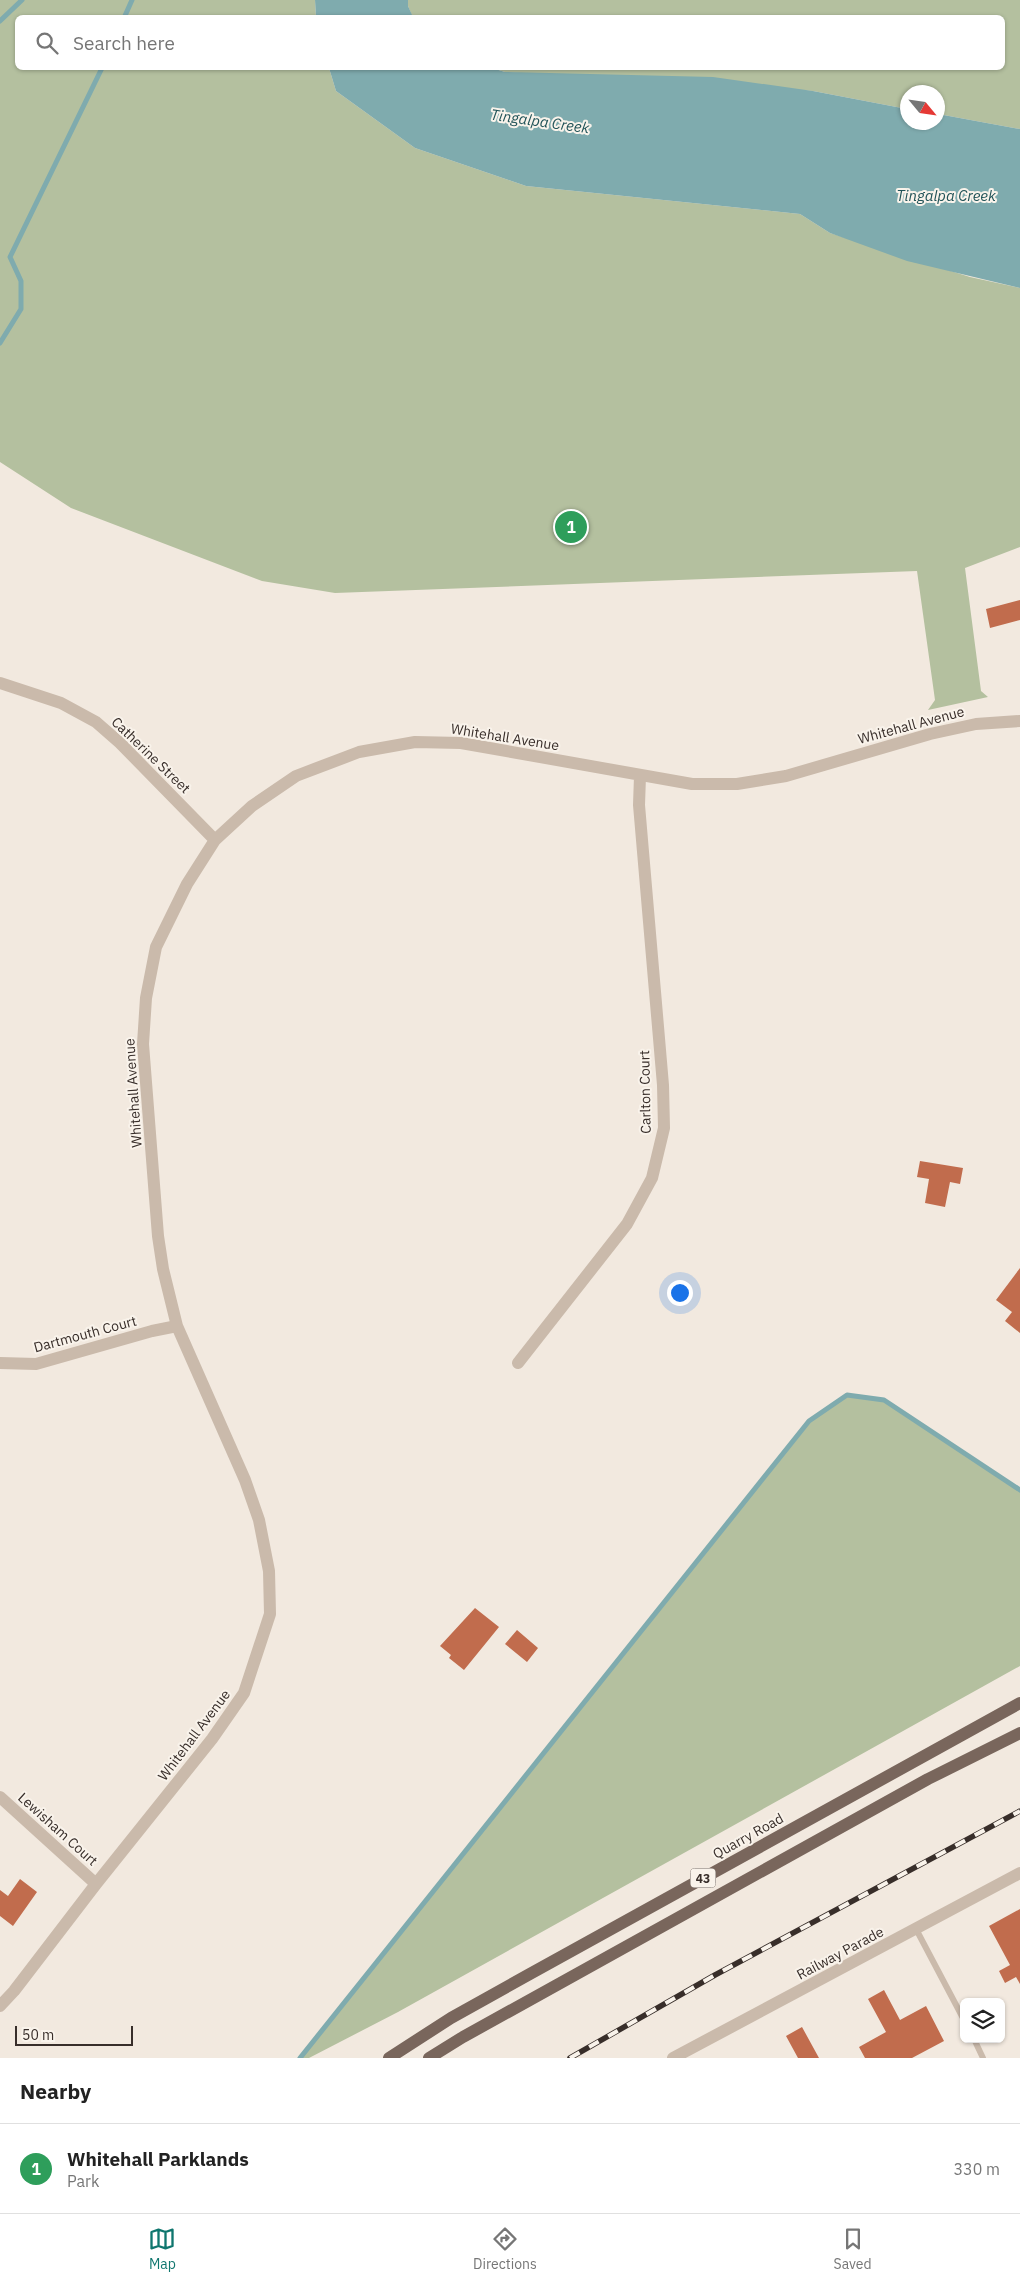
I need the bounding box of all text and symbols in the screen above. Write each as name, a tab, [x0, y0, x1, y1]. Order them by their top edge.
search box	[15, 15, 1005, 70]
icon: search	[33, 29, 61, 57]
text: Search here	[73, 31, 175, 55]
north arrow	[900, 85, 945, 130]
water label: Tingalpa Creek	[489, 105, 591, 137]
water label: Tingalpa Creek	[896, 186, 996, 205]
pin: 1	[555, 508, 587, 546]
street label: Whitehall Avenue	[856, 702, 967, 748]
street label: Catherine Street	[108, 713, 194, 797]
street label: Whitehall Avenue	[450, 720, 561, 755]
street label: Whitehall Avenue	[120, 1037, 146, 1148]
street label: Carlton Court	[635, 1050, 655, 1134]
your location	[667, 1280, 693, 1306]
street label: Dartmouth Court	[32, 1312, 138, 1356]
street label: Whitehall Avenue	[154, 1686, 234, 1784]
street label: Lewisham Court	[14, 1788, 102, 1870]
street label: Quarry Road	[709, 1809, 787, 1863]
road number: 43	[690, 1869, 716, 1888]
street label: Railway Parade	[793, 1922, 887, 1983]
map controls	[960, 1998, 1005, 2043]
button: layers	[960, 1998, 1005, 2043]
scale bar	[15, 2023, 132, 2046]
text: 50 m	[22, 2026, 54, 2044]
text: Nearby	[20, 2077, 91, 2105]
text: Whitehall Parklands	[67, 2147, 249, 2171]
text: 1	[31, 2159, 41, 2179]
text: 330 m	[953, 2159, 1000, 2179]
text: Park	[67, 2171, 99, 2191]
tab: Map	[148, 2225, 176, 2273]
tab: Directions	[473, 2225, 537, 2273]
tab: Saved	[834, 2225, 872, 2273]

